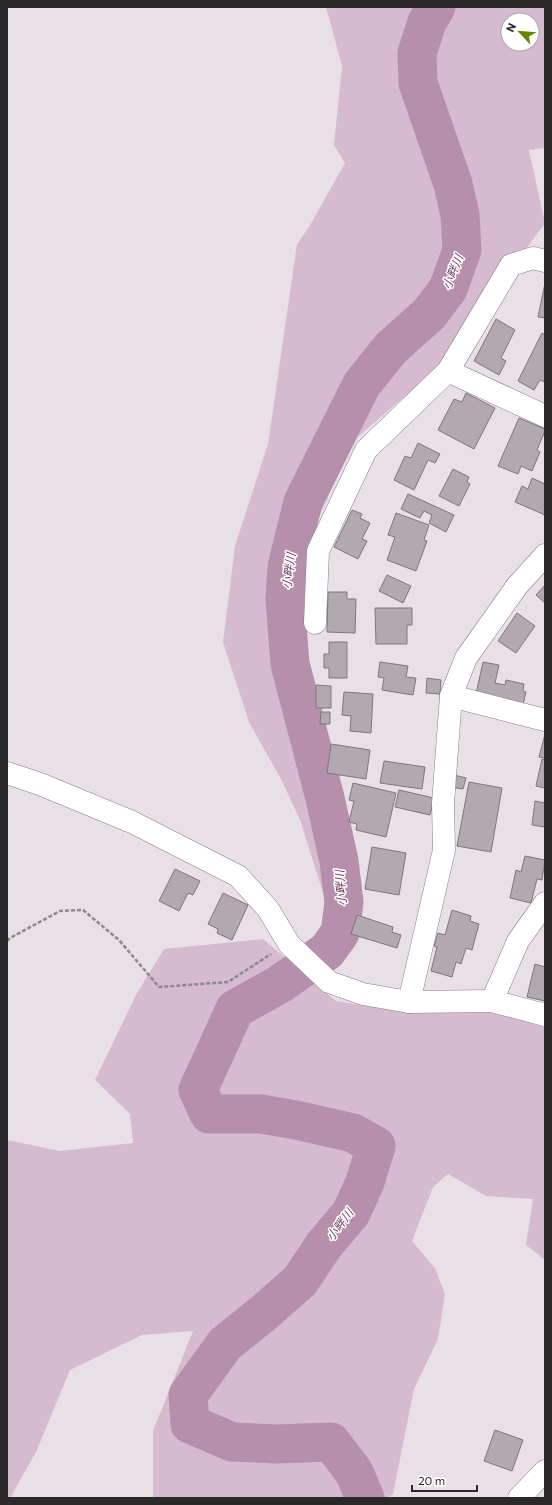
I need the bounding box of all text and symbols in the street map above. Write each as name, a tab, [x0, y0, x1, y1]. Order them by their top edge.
north arrow	[500, 12, 540, 52]
text: N	[503, 21, 518, 34]
water label: 小畔川	[439, 250, 466, 291]
water label: 小畔川	[279, 550, 298, 590]
water label: 小畔川	[332, 868, 348, 907]
water label: 小畔川	[323, 1204, 357, 1243]
scale bar	[412, 1467, 477, 1493]
text: 20 m	[418, 1473, 445, 1487]

